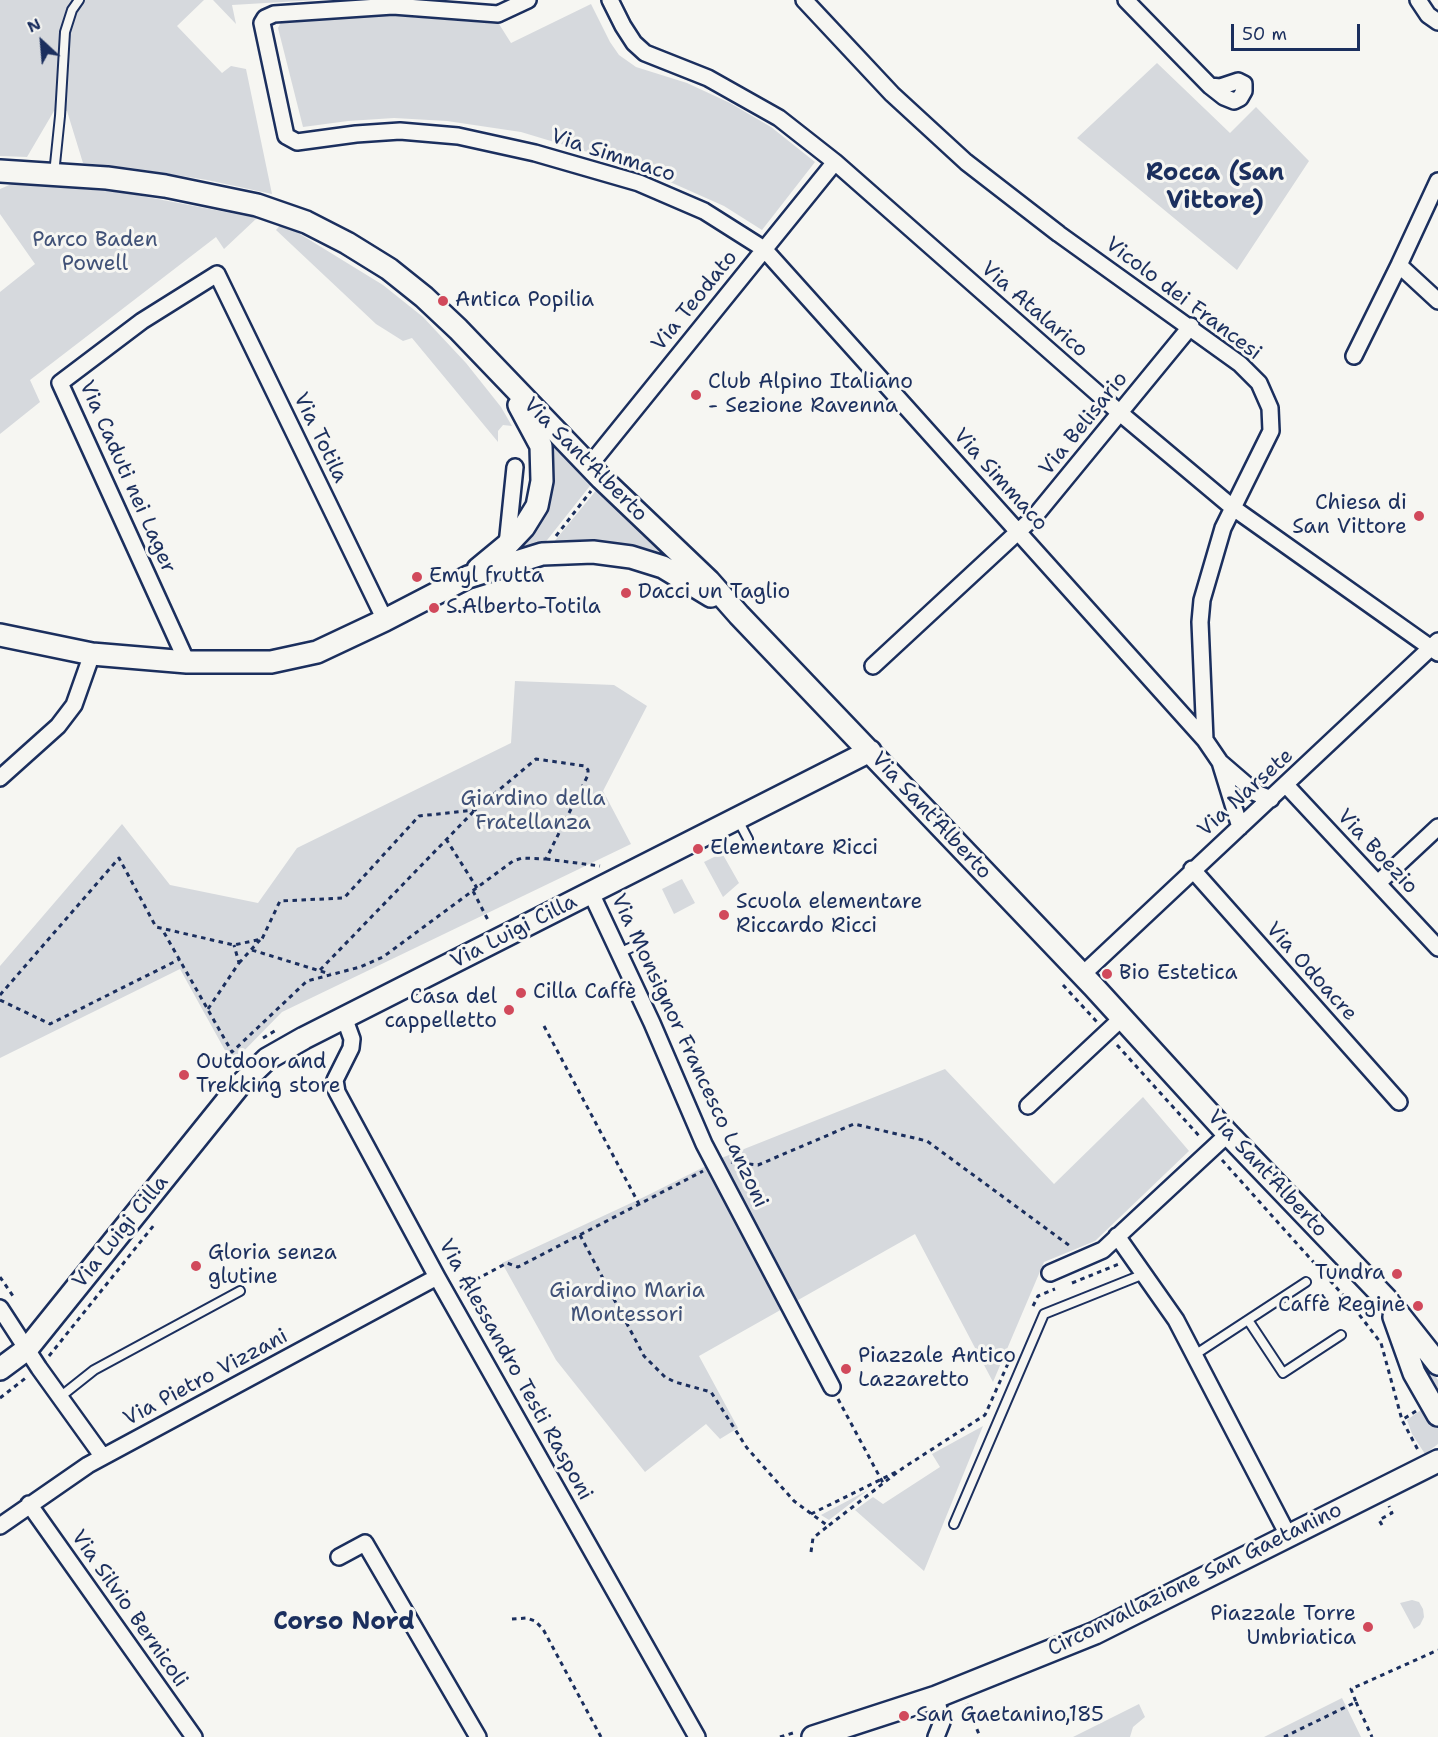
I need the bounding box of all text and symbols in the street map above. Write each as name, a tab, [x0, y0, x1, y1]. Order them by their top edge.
north arrow	[12, 12, 72, 72]
scale bar	[1234, 12, 1363, 50]
text: N	[24, 13, 44, 38]
text: 50 m	[1242, 22, 1287, 46]
street label: Via Simmaco	[548, 124, 678, 188]
district label: Rocca (San Vittore)	[1146, 160, 1284, 216]
park label: Parco Baden Powell	[32, 228, 158, 278]
street label: Vicolo dei Francesi	[1100, 232, 1266, 366]
street label: Via Teodato	[647, 246, 743, 356]
street label: Via Atalarico	[975, 257, 1093, 363]
place label: Antica Popilia	[455, 288, 594, 314]
marker: Antica Popilia	[436, 294, 450, 308]
street label: Via Belisario	[1035, 367, 1133, 481]
place label: Club Alpino Italiano - Sezione Ravenna	[708, 370, 913, 420]
street label: Via Caduti nei Lager	[73, 377, 181, 577]
marker: Club Alpino Italiano - Sezione Ravenna	[689, 388, 703, 402]
street label: Via Totila	[287, 389, 353, 487]
street label: Via Sant'Alberto	[518, 393, 652, 527]
street label: Via Simmaco	[947, 424, 1053, 536]
place label: Chiesa di San Vittore	[1292, 491, 1407, 541]
marker: Chiesa di San Vittore	[1412, 509, 1426, 523]
place label: Emyl frutta	[429, 564, 544, 590]
marker: Emyl frutta	[410, 570, 424, 584]
place label: Dacci un Taglio	[638, 580, 790, 606]
marker: Dacci un Taglio	[619, 586, 633, 600]
place label: S.Alberto-Totila	[446, 595, 601, 621]
marker: S.Alberto-Totila	[427, 601, 441, 615]
street label: Via Narsete	[1193, 744, 1299, 842]
street label: Via Sant'Alberto	[866, 747, 996, 885]
park label: Giardino della Fratellanza	[460, 787, 606, 837]
street label: Via Boezio	[1331, 804, 1423, 900]
place label: Elementare Ricci	[710, 836, 878, 862]
marker: Elementare Ricci	[691, 842, 705, 856]
street label: Via Luigi Cilla	[447, 889, 581, 975]
street label: Via Monsignor Francesco Lanzoni	[605, 890, 773, 1212]
place label: Scuola elementare Riccardo Ricci	[736, 890, 922, 940]
marker: Scuola elementare Riccardo Ricci	[717, 908, 731, 922]
street label: Via Odoacre	[1260, 917, 1362, 1027]
place label: Bio Estetica	[1119, 961, 1238, 987]
marker: Bio Estetica	[1100, 967, 1114, 981]
place label: Cilla Caffè	[533, 980, 637, 1006]
place label: Casa del cappelletto	[384, 985, 497, 1035]
marker: Cilla Caffè	[514, 986, 528, 1000]
marker: Casa del cappelletto	[502, 1003, 516, 1017]
place label: Outdoor and Trekking store	[196, 1050, 341, 1100]
marker: Outdoor and Trekking store	[177, 1068, 191, 1082]
street label: Via Sant'Alberto	[1202, 1105, 1332, 1243]
street label: Via Luigi Cilla	[68, 1170, 174, 1294]
street label: Via Alessandro Testi Rasponi	[433, 1235, 597, 1505]
place label: Gloria senza glutine	[208, 1241, 337, 1291]
marker: Gloria senza glutine	[189, 1259, 203, 1273]
place label: Tundra	[1315, 1261, 1385, 1287]
marker: Tundra	[1390, 1267, 1404, 1281]
park label: Giardino Maria Montessori	[549, 1279, 705, 1329]
place label: Caffè Reginè	[1278, 1293, 1406, 1319]
marker: Caffè Reginè	[1411, 1299, 1425, 1313]
street label: Via Pietro Vizzani	[120, 1324, 292, 1432]
place label: Piazzale Antico Lazzaretto	[858, 1344, 1016, 1394]
marker: Piazzale Antico Lazzaretto	[839, 1362, 853, 1376]
street label: Circonvallazione San Gaetanino	[1044, 1498, 1346, 1662]
street label: Via Silvio Bernicoli	[65, 1526, 193, 1692]
place label: Piazzale Torre Umbriatica	[1210, 1602, 1356, 1652]
district label: Corso Nord	[273, 1609, 415, 1637]
marker: Piazzale Torre Umbriatica	[1361, 1620, 1375, 1634]
place label: San Gaetanino,185	[916, 1703, 1104, 1729]
marker: San Gaetanino,185	[897, 1709, 911, 1723]

